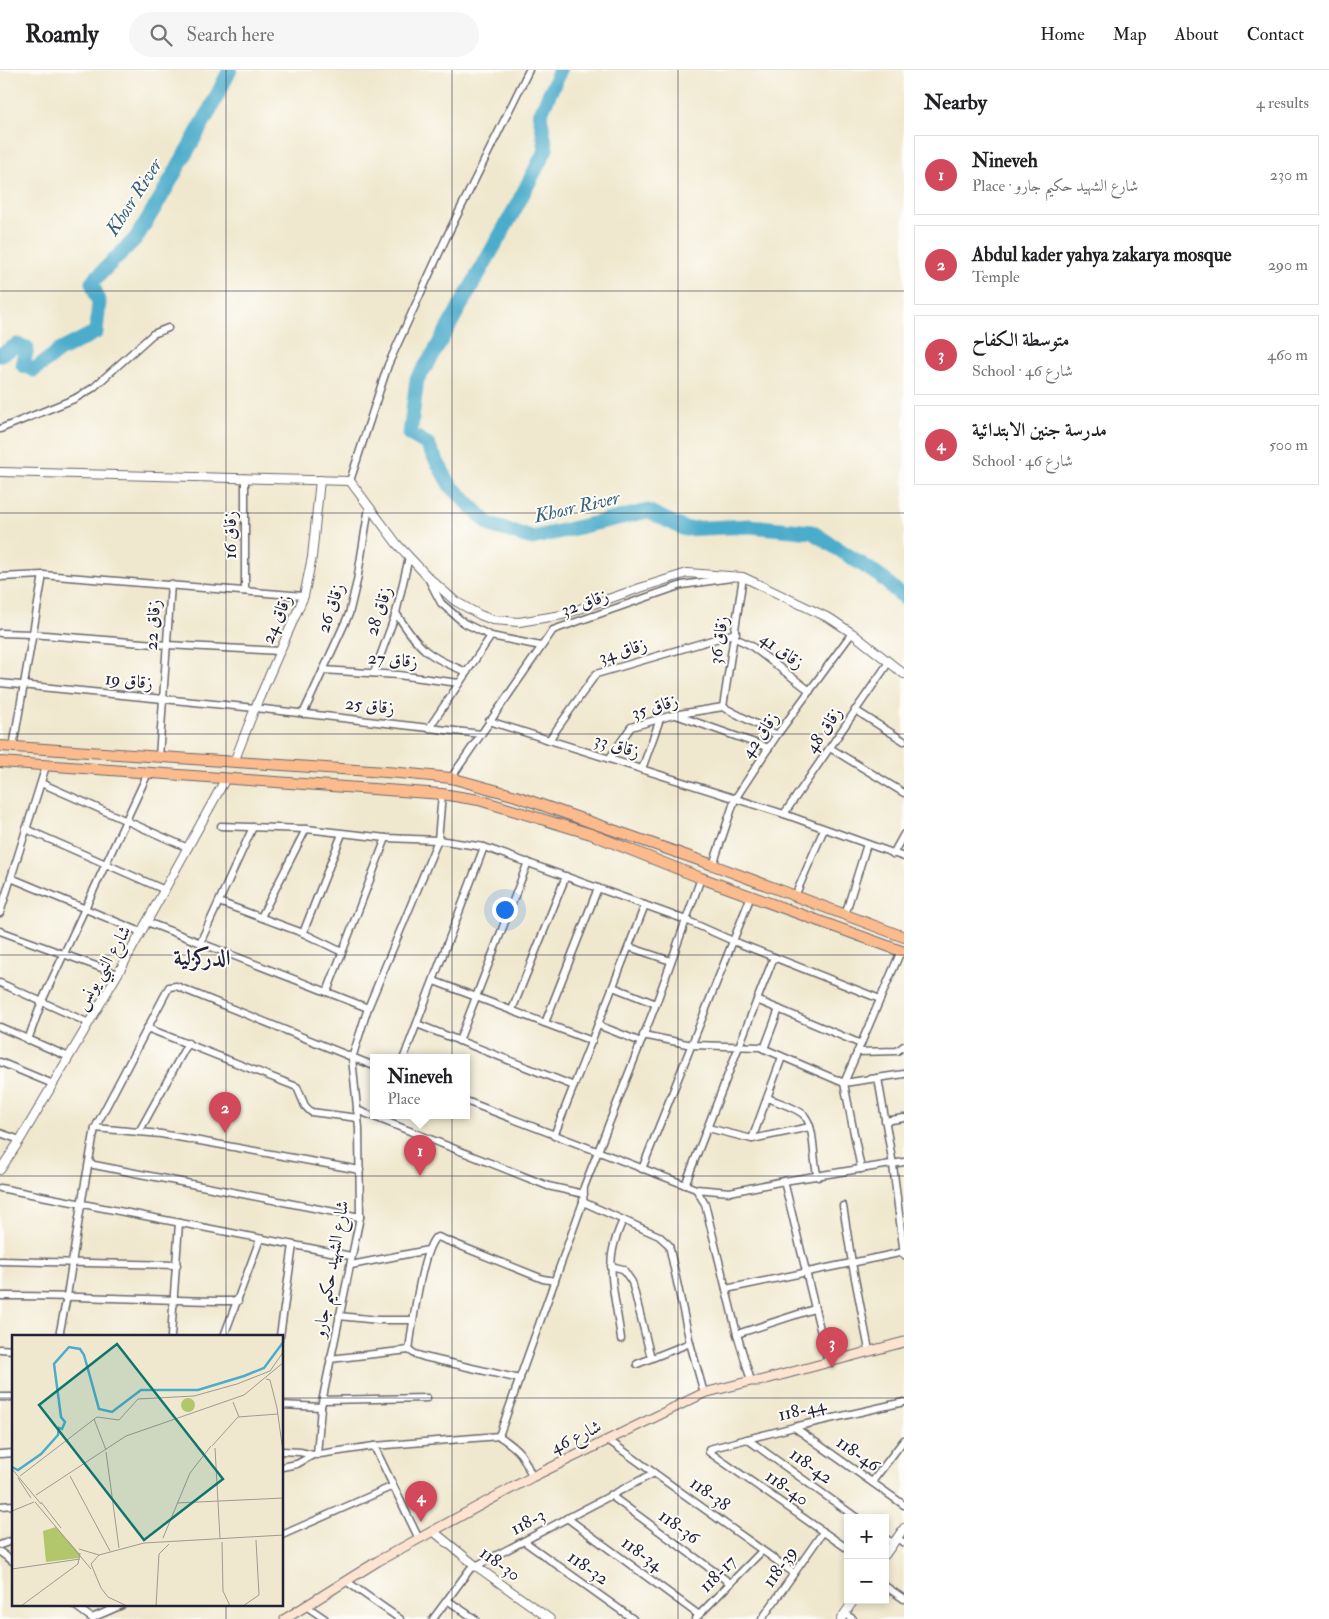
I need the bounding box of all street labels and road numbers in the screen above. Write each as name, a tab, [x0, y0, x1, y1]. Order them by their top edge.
street label: زقاق 16	[219, 511, 242, 559]
street label: زقاق 26	[312, 580, 350, 636]
street label: زقاق 28	[360, 583, 398, 639]
street label: زقاق 32	[558, 584, 612, 622]
street label: زقاق 24	[256, 591, 298, 647]
street label: زقاق 22	[140, 599, 166, 651]
street label: زقاق 36	[704, 614, 734, 666]
street label: زقاق 41	[755, 627, 809, 675]
street label: زقاق 34	[596, 633, 650, 669]
street label: زقاق 27	[367, 646, 419, 674]
street label: زقاق 19	[104, 667, 154, 695]
street label: زقاق 35	[629, 689, 681, 725]
street label: زقاق 25	[344, 692, 396, 720]
street label: زقاق 48	[800, 702, 848, 758]
street label: زقاق 42	[736, 707, 784, 763]
street label: زقاق 33	[591, 728, 643, 764]
street label: شارع النبي يونس	[69, 921, 141, 1017]
street label: شارع الشهيد حكيم جارو	[307, 1199, 360, 1342]
street label: 118-44	[776, 1393, 829, 1427]
street label: شارع 46	[547, 1415, 607, 1462]
street label: 118-46	[832, 1431, 885, 1478]
street label: 118-42	[785, 1443, 837, 1489]
street label: 118-40	[761, 1465, 813, 1511]
street label: 118-38	[685, 1472, 735, 1516]
street label: 118-3	[507, 1503, 549, 1541]
street label: 118-36	[654, 1505, 705, 1550]
street label: 118-34	[617, 1531, 668, 1577]
street label: 118-30	[475, 1541, 525, 1587]
street label: 118-39	[758, 1542, 802, 1592]
street label: 118-32	[563, 1546, 613, 1590]
street label: 118-17	[694, 1550, 742, 1598]

